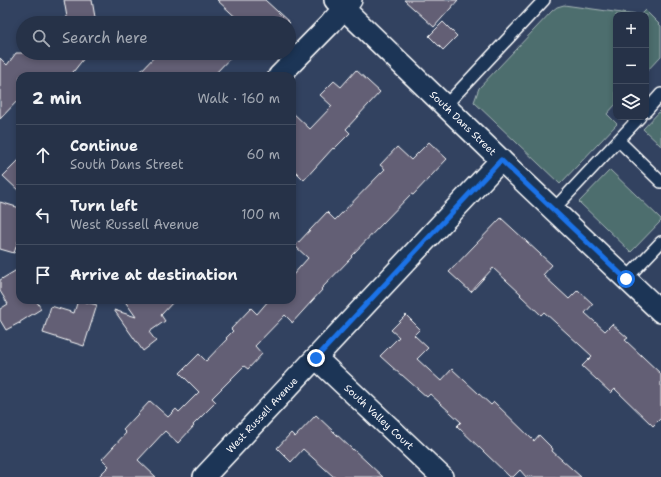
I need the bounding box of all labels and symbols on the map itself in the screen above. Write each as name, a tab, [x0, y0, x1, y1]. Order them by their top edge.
street label: South Dans Street	[427, 88, 499, 158]
route start	[617, 270, 635, 288]
route end	[307, 349, 325, 367]
street label: West Russell Avenue	[223, 374, 301, 456]
street label: South Valley Court	[342, 381, 416, 453]

